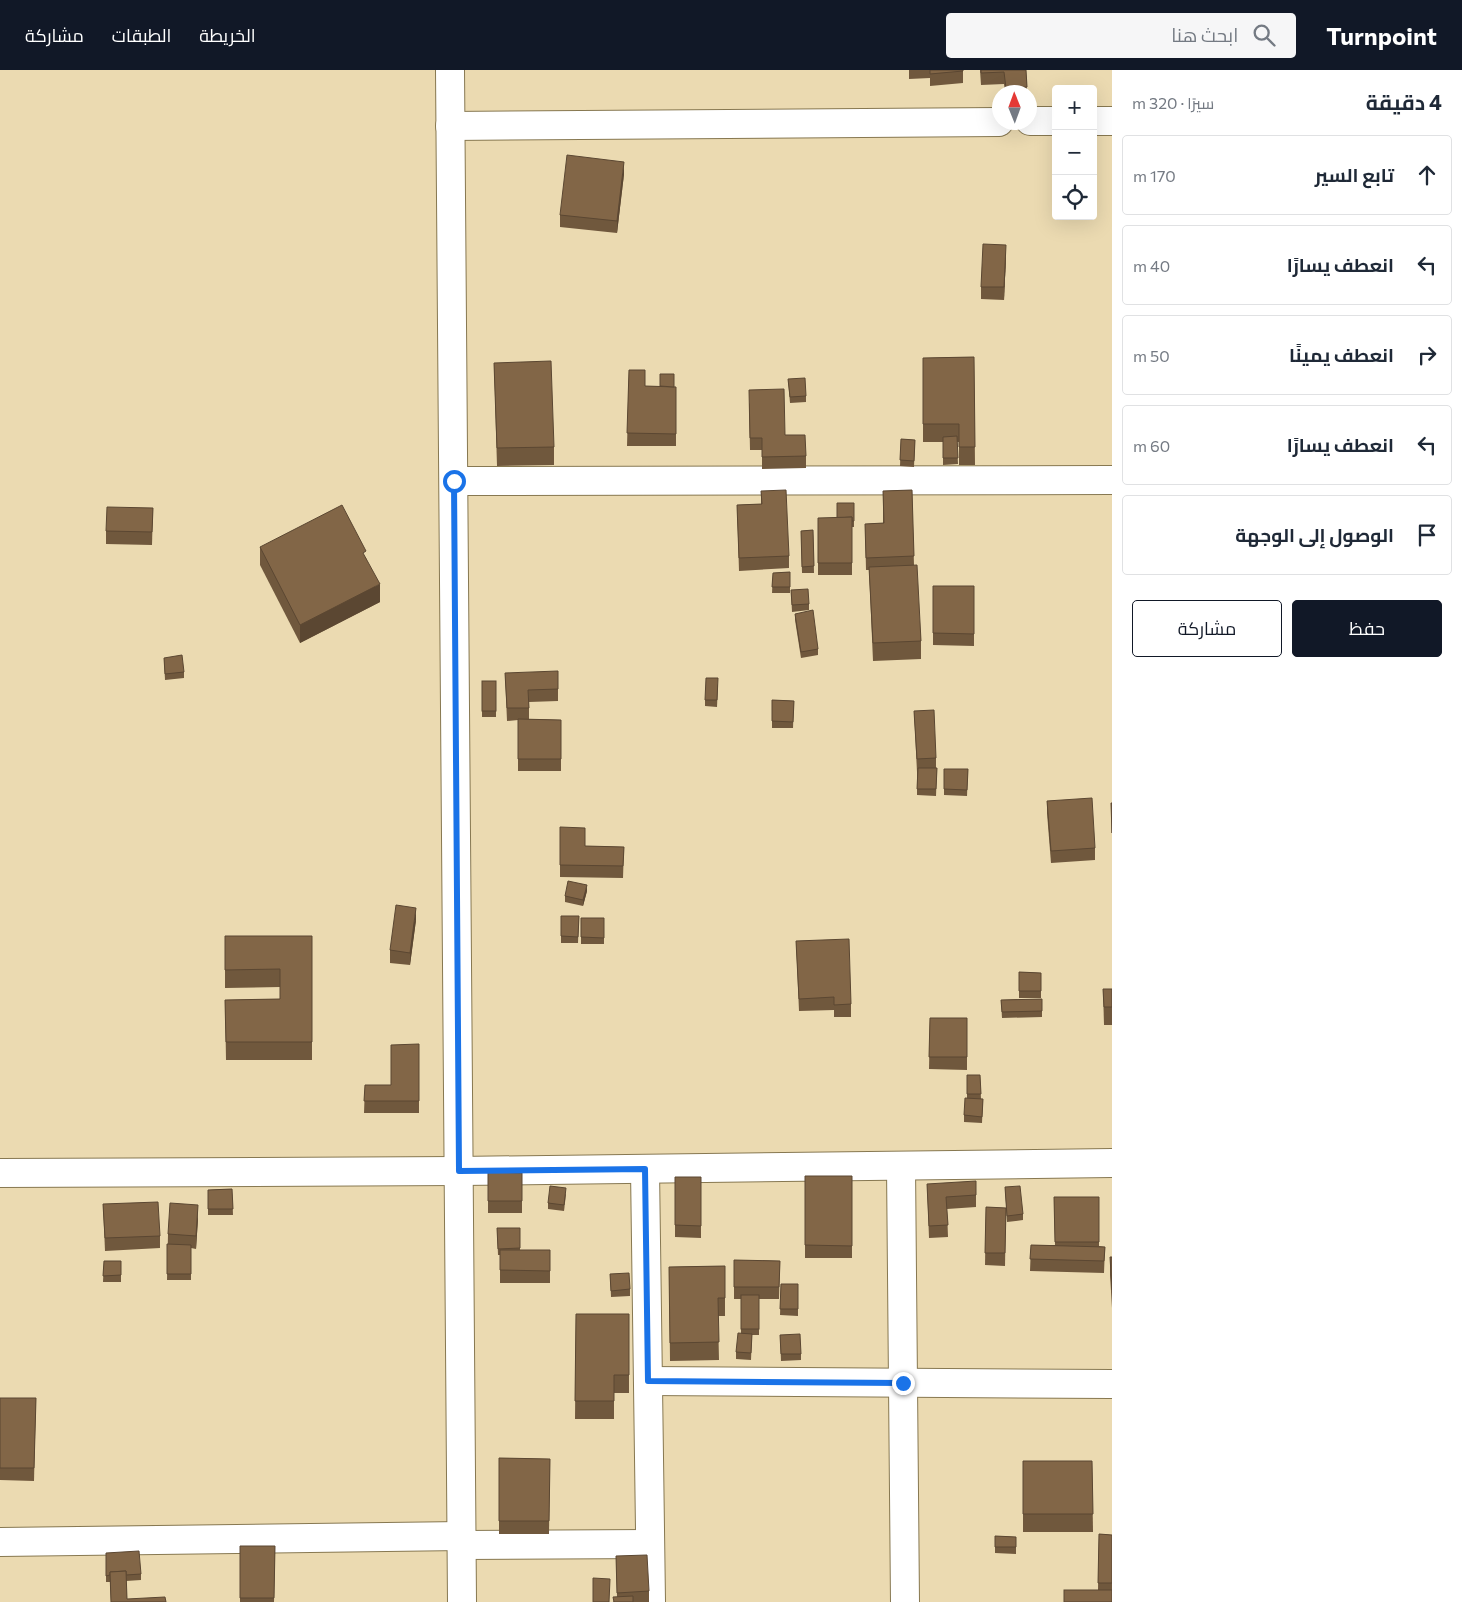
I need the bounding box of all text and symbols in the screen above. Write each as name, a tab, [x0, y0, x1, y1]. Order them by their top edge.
search box	[946, 13, 1296, 58]
icon: search	[1250, 21, 1278, 49]
text: Turnpoint	[1326, 21, 1437, 50]
text: ابحث هنا	[1171, 23, 1238, 46]
text: مشاركة	[25, 24, 84, 46]
text: الطبقات	[112, 24, 171, 46]
text: الخريطة	[199, 24, 256, 46]
north arrow	[992, 85, 1037, 130]
map controls	[1052, 85, 1097, 220]
button: +	[1052, 85, 1097, 130]
text: 4 دقيقة	[1366, 89, 1442, 114]
text: سيرًا · 320 m	[1132, 93, 1214, 112]
button: −	[1052, 130, 1097, 175]
icon: ahead	[1413, 161, 1441, 189]
text: تابع السير	[1315, 163, 1394, 186]
text: 170 m	[1133, 166, 1176, 185]
button: locate	[1052, 175, 1097, 220]
icon: left	[1413, 251, 1441, 279]
text: انعطف يسارًا	[1287, 253, 1394, 276]
text: 40 m	[1133, 256, 1170, 275]
icon: right	[1413, 341, 1441, 369]
text: انعطف يمينًا	[1289, 343, 1394, 366]
text: 50 m	[1133, 346, 1170, 365]
icon: left	[1413, 431, 1441, 459]
text: انعطف يسارًا	[1287, 433, 1394, 456]
text: 60 m	[1133, 436, 1170, 455]
route start	[443, 470, 466, 493]
icon: arrive	[1413, 521, 1441, 549]
text: الوصول إلى الوجهة	[1235, 523, 1394, 546]
button: مشاركة	[1132, 600, 1282, 657]
button: حفظ	[1292, 600, 1442, 657]
route end	[892, 1372, 915, 1395]

